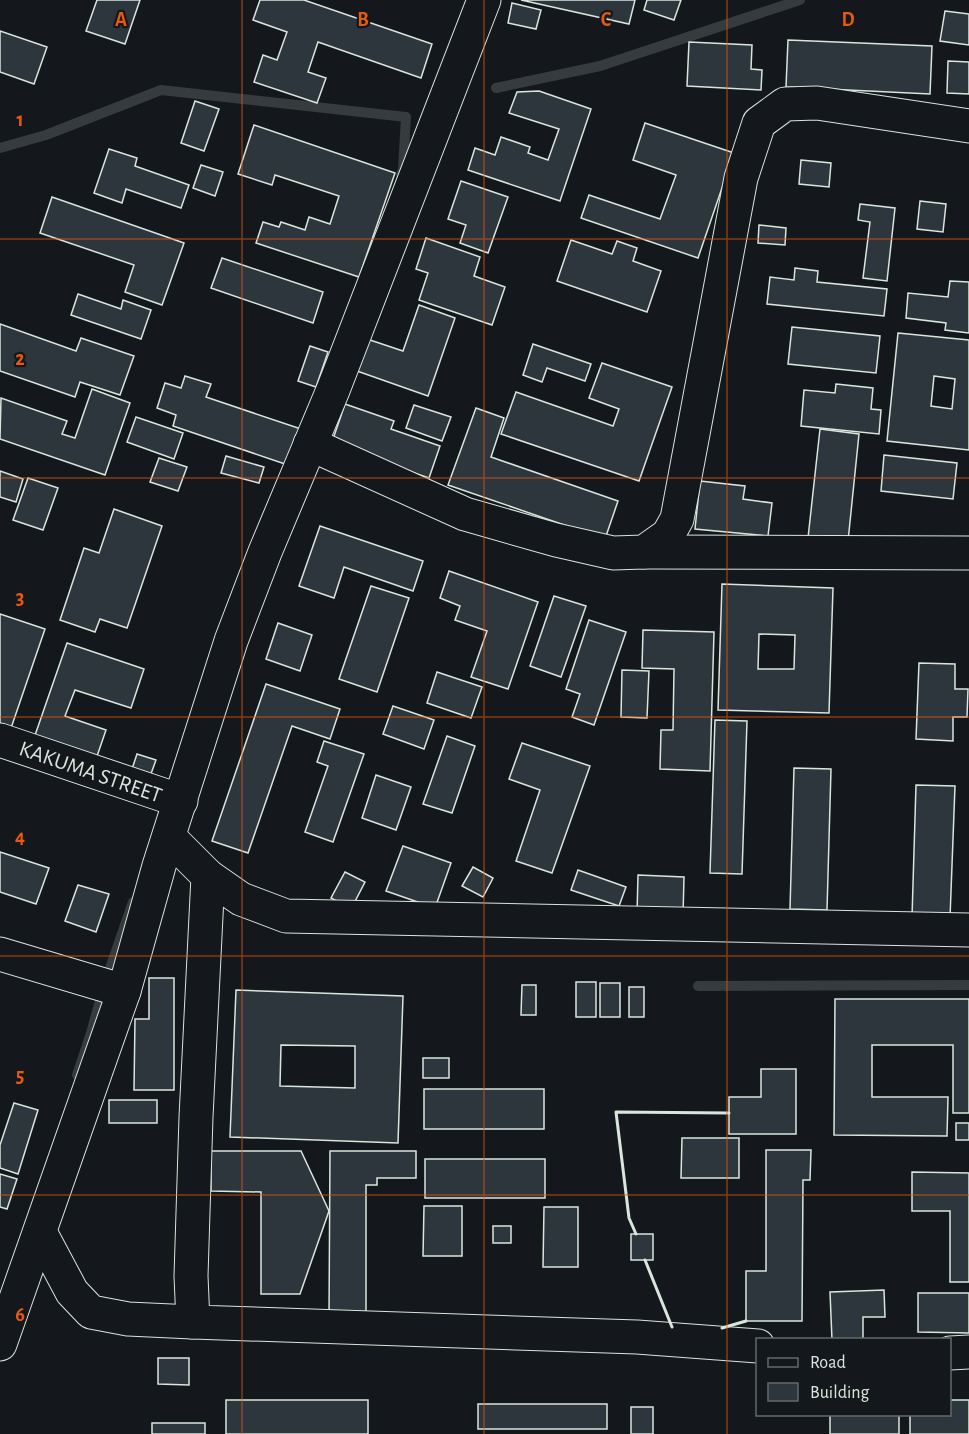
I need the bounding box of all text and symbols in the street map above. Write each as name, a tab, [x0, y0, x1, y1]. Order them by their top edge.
text: A	[115, 10, 127, 30]
text: B	[357, 10, 369, 30]
text: C	[601, 10, 612, 30]
text: D	[841, 10, 855, 30]
text: 1	[16, 110, 24, 130]
text: 2	[15, 349, 25, 369]
text: 3	[16, 588, 24, 608]
street label: KAKUMA STREET	[17, 737, 165, 807]
text: 4	[15, 827, 25, 847]
text: 5	[16, 1066, 24, 1086]
text: 6	[15, 1305, 25, 1325]
legend	[756, 1338, 951, 1416]
text: Road	[810, 1354, 846, 1372]
text: Building	[810, 1384, 870, 1402]

